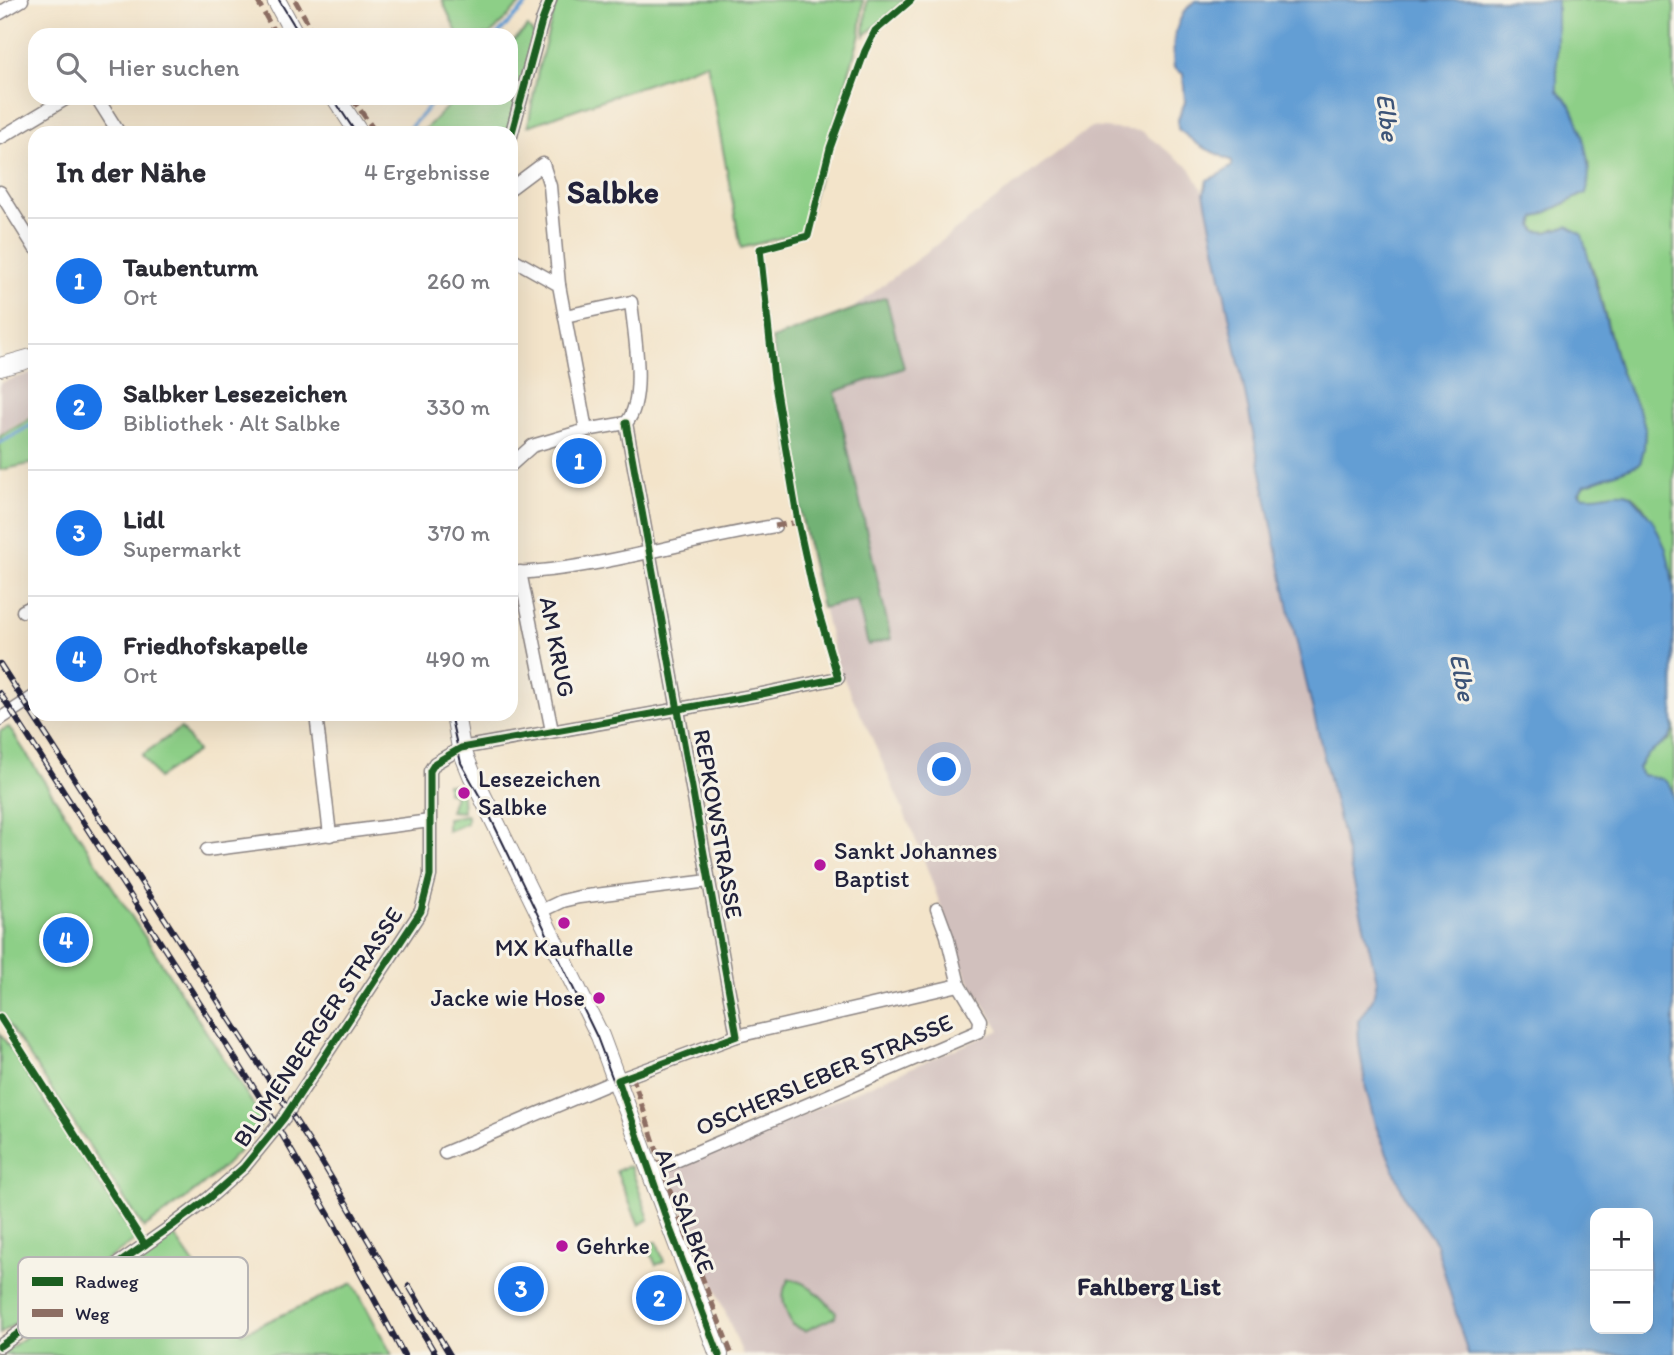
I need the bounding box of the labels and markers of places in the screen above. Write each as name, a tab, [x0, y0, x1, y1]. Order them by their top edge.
pin: 1	[556, 435, 602, 487]
place label: Lesezeichen Salbke	[478, 764, 601, 821]
marker: Lesezeichen Salbke	[456, 785, 472, 801]
place label: Sankt Johannes Baptist	[834, 836, 997, 893]
marker: Sankt Johannes Baptist	[812, 857, 828, 873]
pin: 4	[43, 914, 89, 966]
marker: MX Kaufhalle	[556, 915, 572, 931]
place label: MX Kaufhalle	[495, 933, 633, 962]
place label: Jacke wie Hose	[431, 983, 585, 1012]
marker: Jacke wie Hose	[591, 990, 607, 1006]
place label: Gehrke	[576, 1231, 650, 1260]
marker: Gehrke	[554, 1238, 570, 1254]
pin: 3	[498, 1263, 544, 1315]
pin: 2	[636, 1272, 682, 1324]

